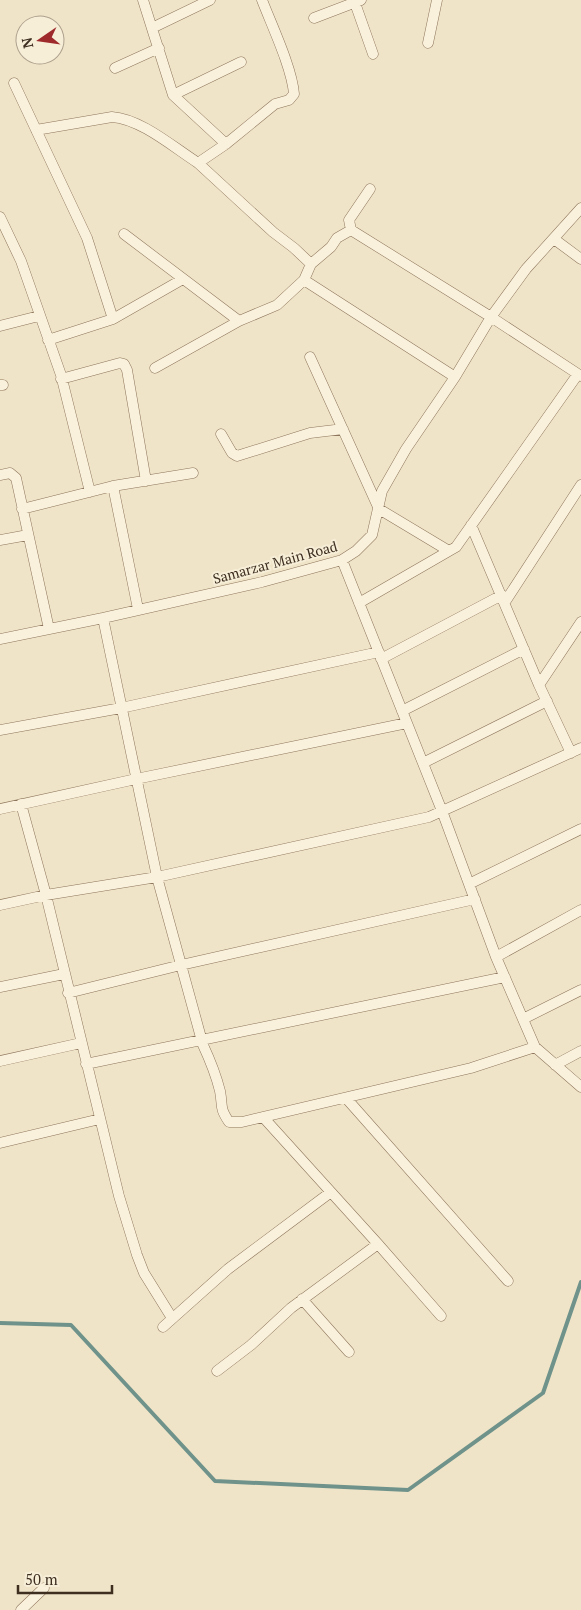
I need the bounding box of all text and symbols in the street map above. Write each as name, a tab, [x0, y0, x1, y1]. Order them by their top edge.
north arrow	[15, 15, 65, 65]
text: N	[16, 35, 37, 50]
street label: Samarzar Main Road	[211, 536, 340, 588]
scale bar	[18, 1562, 111, 1594]
text: 50 m	[25, 1569, 58, 1589]

